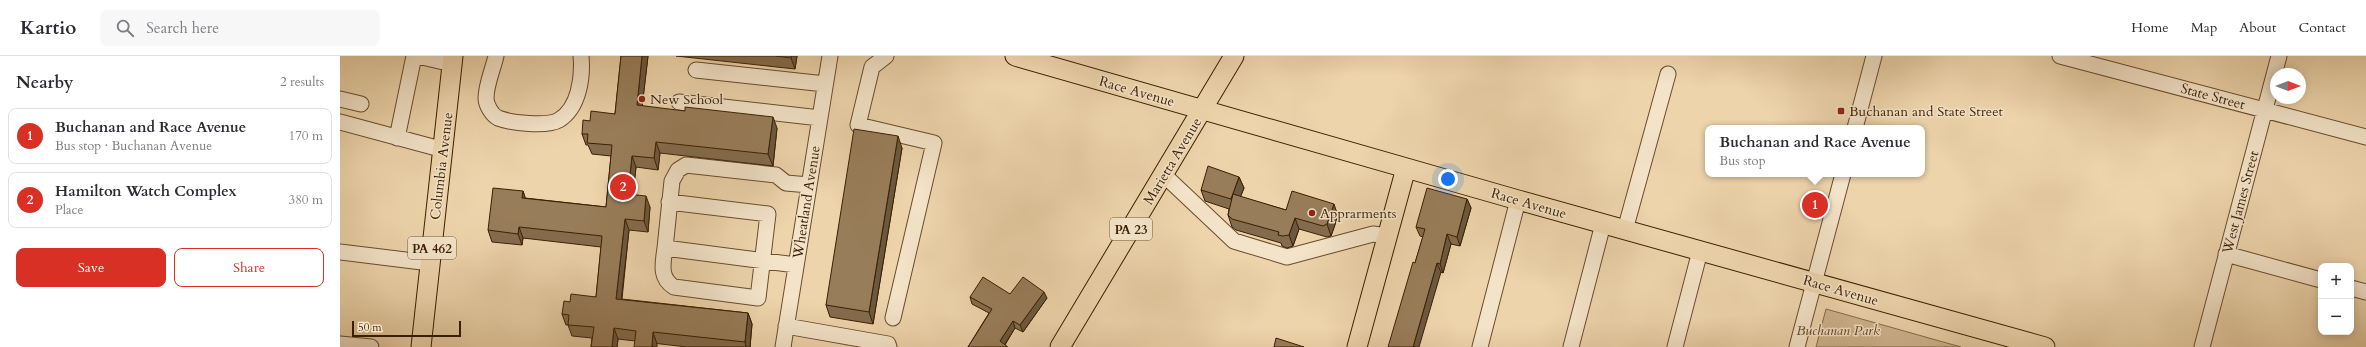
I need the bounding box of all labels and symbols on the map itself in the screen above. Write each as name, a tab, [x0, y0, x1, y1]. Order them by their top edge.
north arrow	[2270, 68, 2306, 104]
street label: Race Avenue	[1097, 72, 1177, 111]
street label: State Street	[2179, 79, 2248, 114]
place label: New School	[650, 90, 724, 109]
marker: New School	[637, 94, 647, 104]
place label: Buchanan and State Street	[1849, 102, 2004, 121]
marker: Buchanan and State Street	[1836, 106, 1846, 116]
street label: Columbia Avenue	[425, 111, 458, 221]
street label: Marietta Avenue	[1139, 114, 1206, 208]
street label: Wheatland Avenue	[788, 144, 825, 261]
street label: West James Street	[2217, 148, 2263, 257]
your location	[1438, 169, 1458, 189]
pin: 2	[610, 172, 636, 202]
street label: Race Avenue	[1489, 184, 1569, 223]
pin: 1	[1802, 190, 1828, 220]
place label: Apprarments	[1320, 204, 1397, 223]
marker: Apprarments	[1307, 208, 1317, 218]
road number: PA 23	[1110, 218, 1152, 240]
road number: PA 462	[408, 237, 456, 259]
street label: Race Avenue	[1801, 271, 1881, 310]
scale bar	[352, 319, 461, 338]
park label: Buchanan Park	[1796, 321, 1880, 340]

